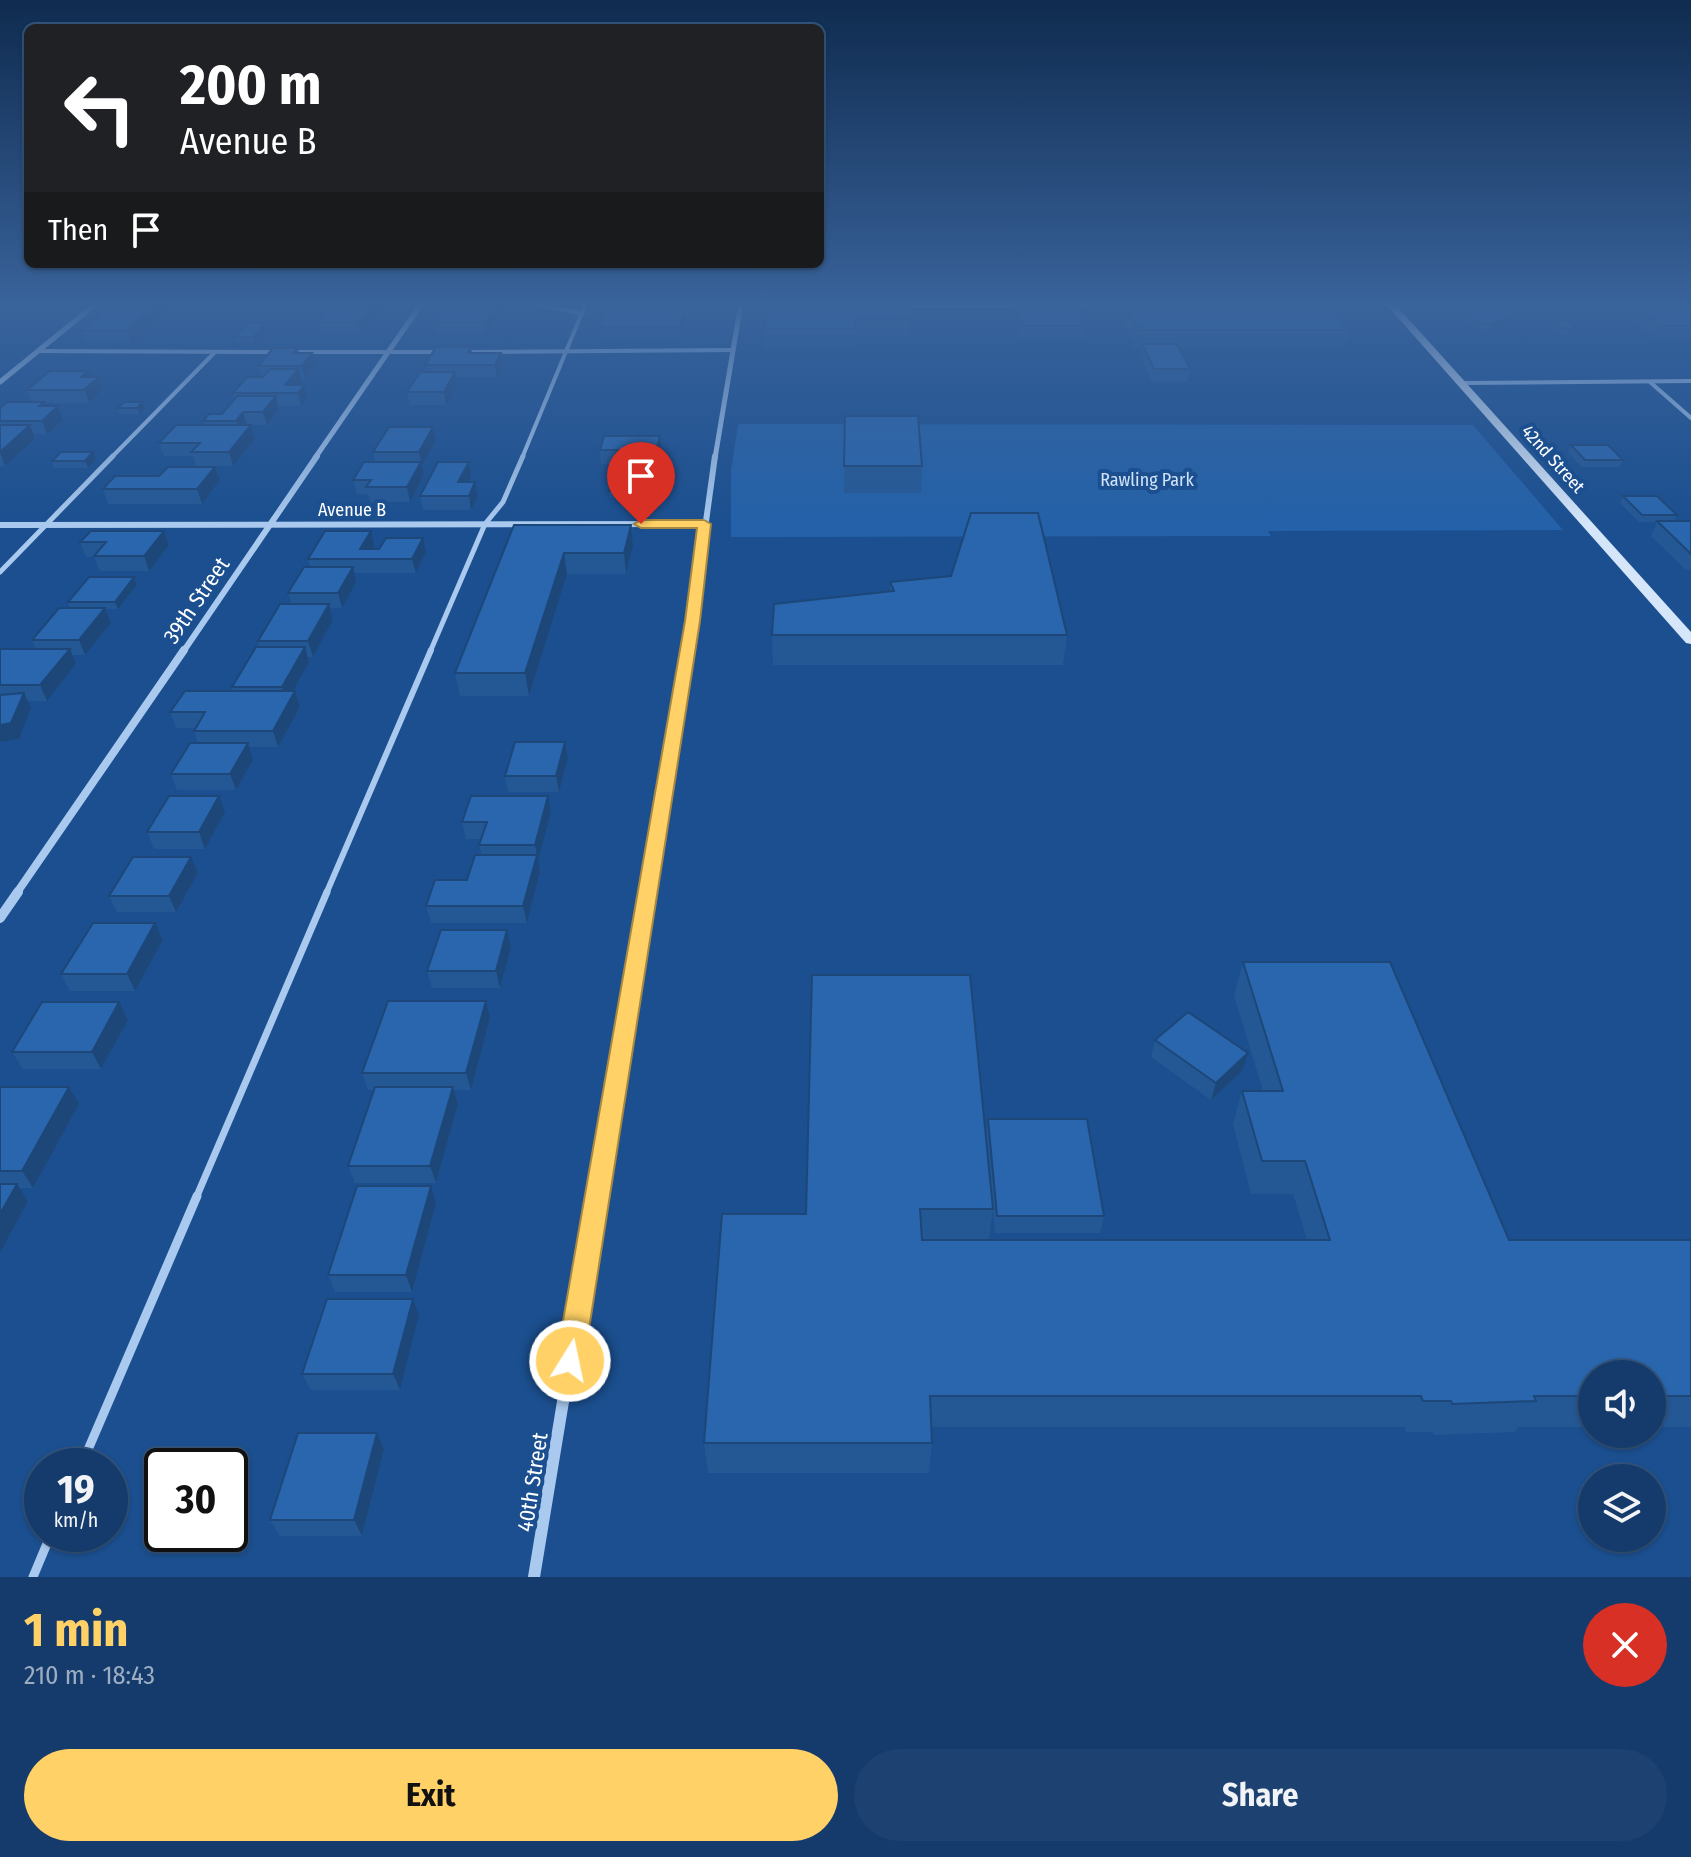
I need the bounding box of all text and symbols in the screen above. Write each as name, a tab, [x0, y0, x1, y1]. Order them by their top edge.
text: 200 m	[180, 52, 321, 119]
icon: left	[48, 56, 152, 160]
text: Avenue B	[180, 120, 316, 164]
icon: arrive	[124, 208, 168, 252]
text: Then	[48, 212, 108, 248]
street label: 42nd Street	[1517, 420, 1589, 498]
pin	[607, 442, 675, 524]
icon: arrive	[619, 454, 663, 498]
park label: Rawling Park	[1100, 469, 1194, 491]
street label: Avenue B	[318, 499, 386, 521]
street label: 39th Street	[158, 551, 236, 649]
position arrow	[528, 1319, 612, 1403]
map controls	[1578, 1360, 1666, 1552]
button: sound	[1578, 1360, 1666, 1448]
street label: 40th Street	[511, 1430, 554, 1534]
speed limit sign: 30	[144, 1448, 248, 1552]
button: layers	[1578, 1464, 1666, 1552]
text: 19	[57, 1466, 95, 1514]
text: km/h	[54, 1508, 98, 1532]
text: 1 min	[24, 1601, 129, 1659]
button: close	[1583, 1603, 1667, 1687]
text: 210 m · 18:43	[24, 1660, 155, 1691]
button: Exit	[24, 1749, 838, 1841]
button: Share	[854, 1749, 1667, 1841]

